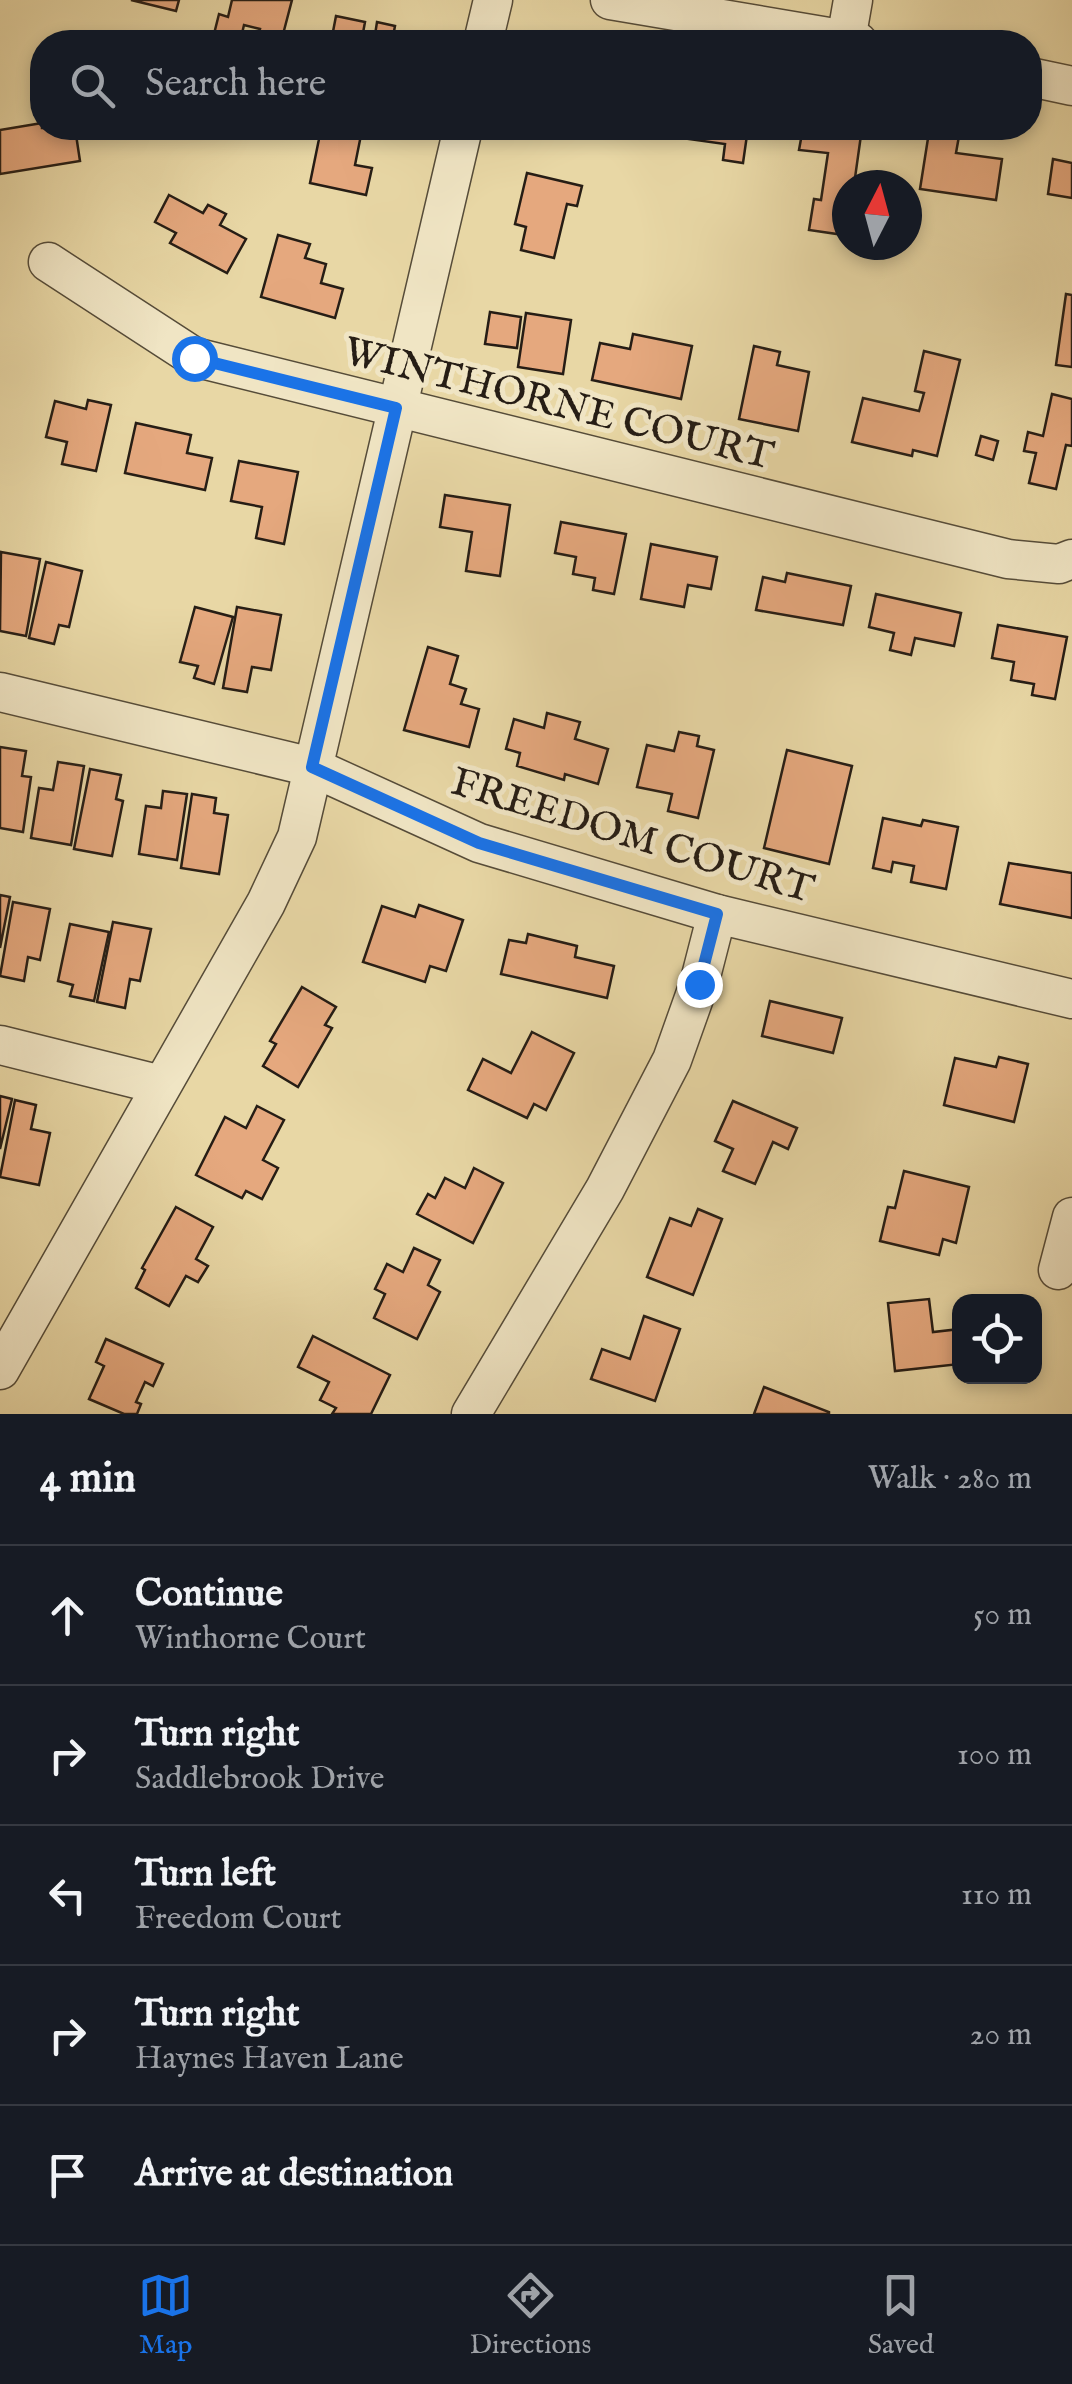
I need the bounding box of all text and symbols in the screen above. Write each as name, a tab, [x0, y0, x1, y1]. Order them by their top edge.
search box	[30, 30, 1042, 140]
icon: search	[65, 58, 120, 113]
text: Search here	[145, 61, 326, 109]
north arrow	[832, 170, 922, 260]
street label: WINTHORNE COURT	[338, 327, 778, 483]
route start	[172, 336, 218, 382]
street label: FREEDOM COURT	[445, 758, 819, 917]
route end	[677, 962, 723, 1008]
map controls	[952, 1294, 1042, 1384]
button: locate	[952, 1294, 1042, 1384]
text: 4 min	[40, 1453, 136, 1506]
text: Walk · 280 m	[868, 1459, 1032, 1500]
text: Continue	[135, 1571, 283, 1619]
icon: ahead	[40, 1588, 95, 1643]
text: 50 m	[973, 1595, 1032, 1636]
text: Winthorne Court	[135, 1619, 366, 1660]
text: Turn right	[135, 1711, 299, 1759]
icon: right	[40, 1728, 95, 1783]
text: 100 m	[957, 1735, 1032, 1776]
text: Saddlebrook Drive	[135, 1759, 384, 1800]
text: Turn left	[135, 1851, 276, 1899]
icon: left	[40, 1868, 95, 1923]
text: 110 m	[961, 1875, 1032, 1916]
text: Freedom Court	[135, 1899, 341, 1940]
text: Turn right	[135, 1991, 299, 2039]
icon: right	[40, 2008, 95, 2063]
text: 20 m	[970, 2015, 1032, 2056]
text: Haynes Haven Lane	[135, 2039, 404, 2080]
icon: arrive	[40, 2148, 95, 2203]
text: Arrive at destination	[135, 2151, 453, 2199]
tab: Map	[138, 2268, 193, 2363]
tab: Directions	[469, 2268, 591, 2363]
tab: Saved	[868, 2268, 934, 2363]

